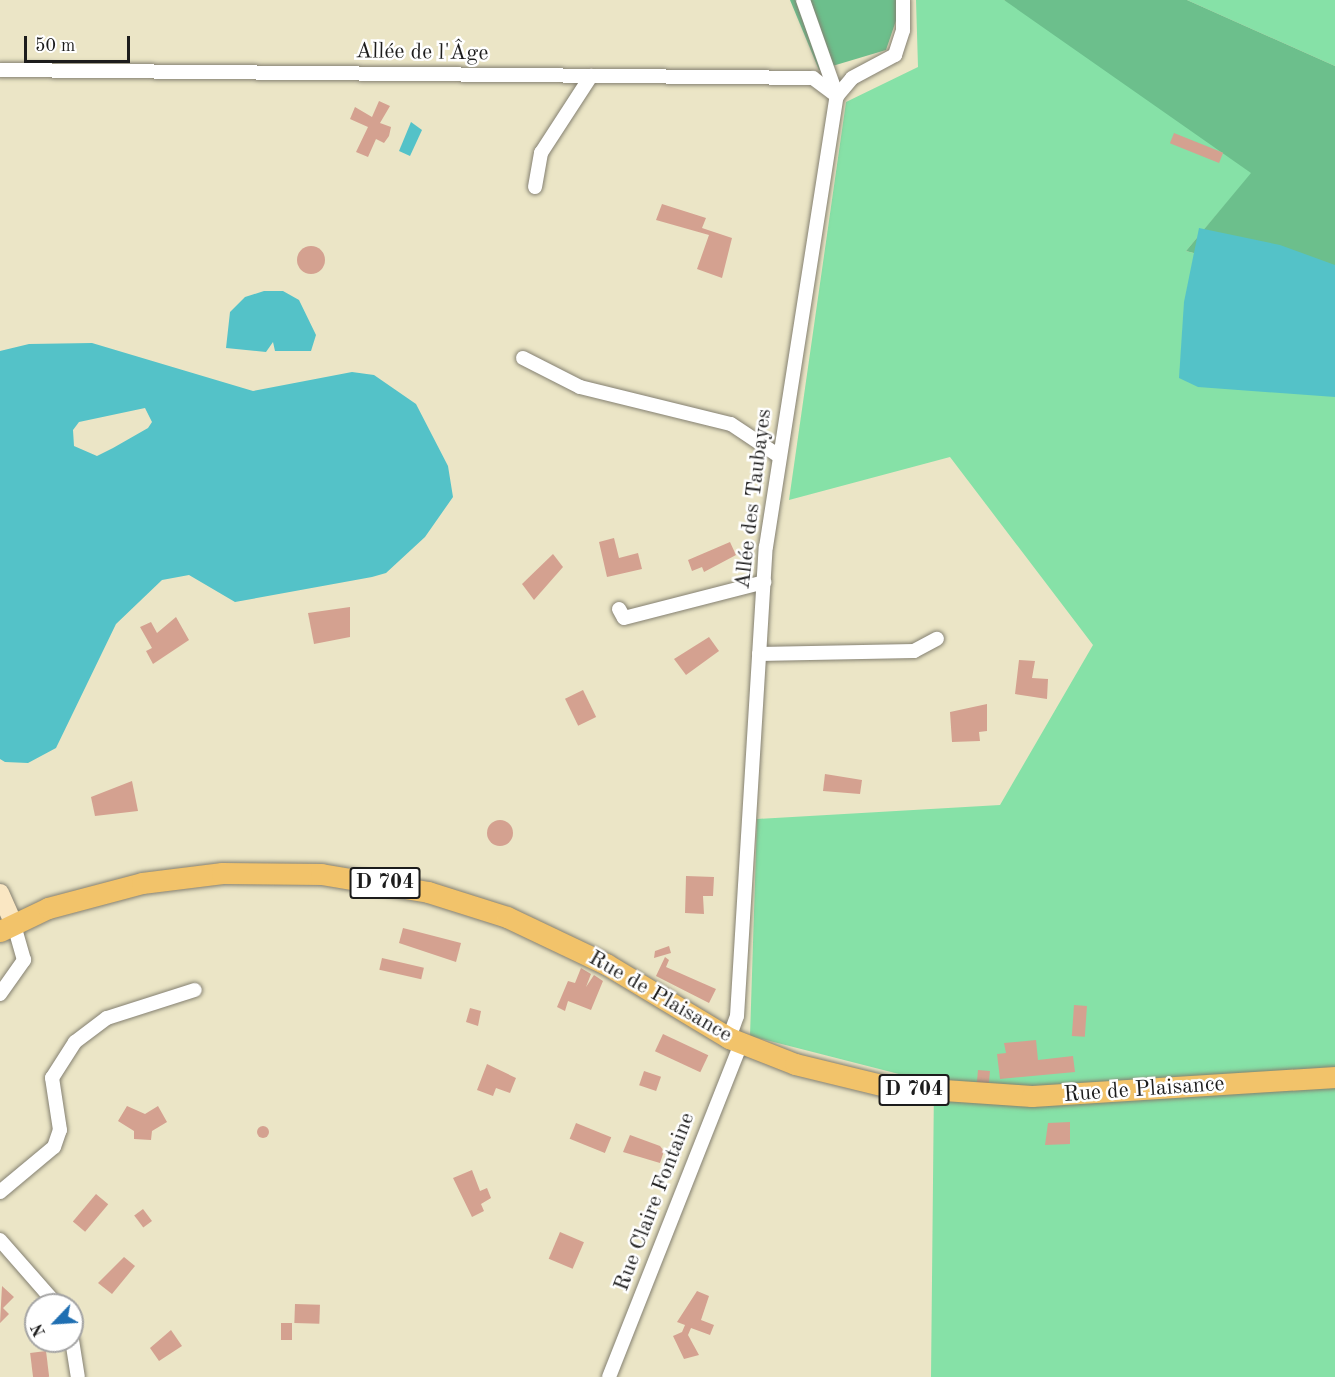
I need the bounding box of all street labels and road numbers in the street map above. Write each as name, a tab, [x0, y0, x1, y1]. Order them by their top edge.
street label: Allée de l'Âge	[355, 39, 489, 67]
street label: Allée des Taubayes	[730, 407, 778, 591]
road number: D 704	[349, 865, 421, 901]
street label: Rue de Plaisance	[584, 945, 736, 1049]
street label: Rue de Plaisance	[1063, 1071, 1225, 1109]
road number: D 704	[878, 1072, 950, 1108]
street label: Rue Claire Fontaine	[609, 1109, 701, 1295]

